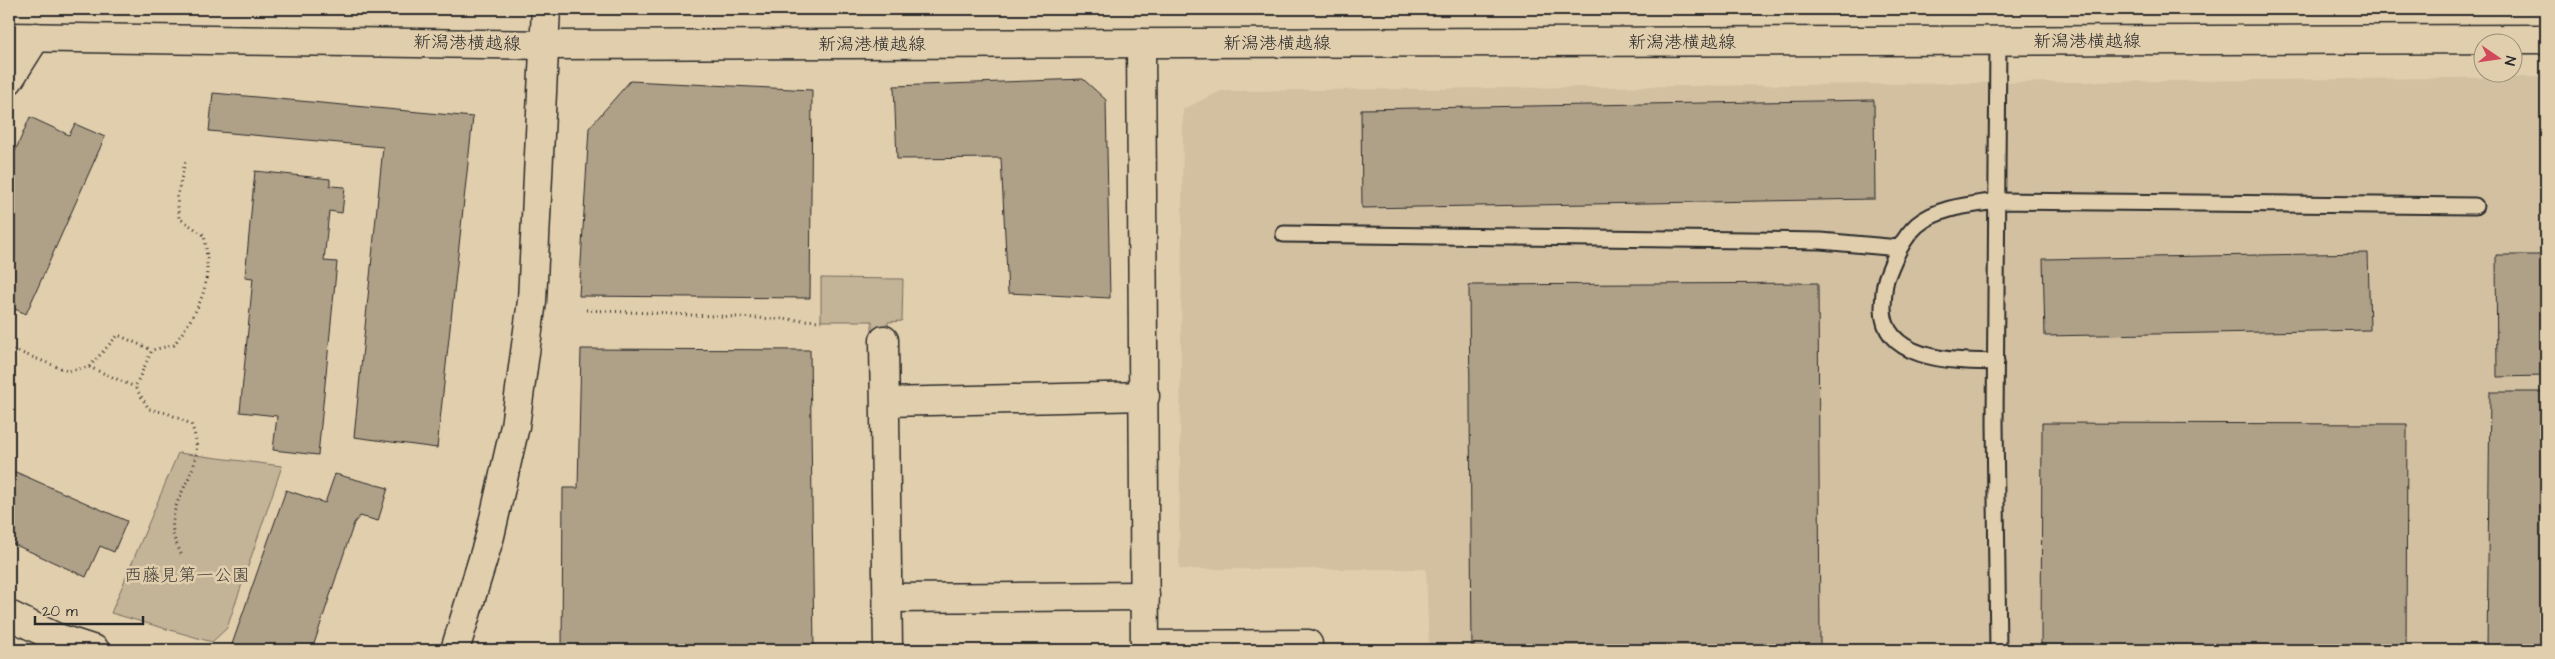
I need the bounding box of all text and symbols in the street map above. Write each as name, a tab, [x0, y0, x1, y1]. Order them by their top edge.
street label: 新潟港横越線	[2033, 29, 2141, 54]
street label: 新潟港横越線	[413, 30, 521, 56]
street label: 新潟港横越線	[1628, 30, 1736, 55]
street label: 新潟港横越線	[1223, 31, 1331, 56]
street label: 新潟港横越線	[818, 32, 926, 57]
north arrow	[2472, 32, 2522, 82]
text: N	[2499, 54, 2520, 67]
park label: 西藤見第一公園	[124, 563, 250, 588]
scale bar	[35, 594, 142, 626]
text: 20 m	[42, 601, 78, 622]

